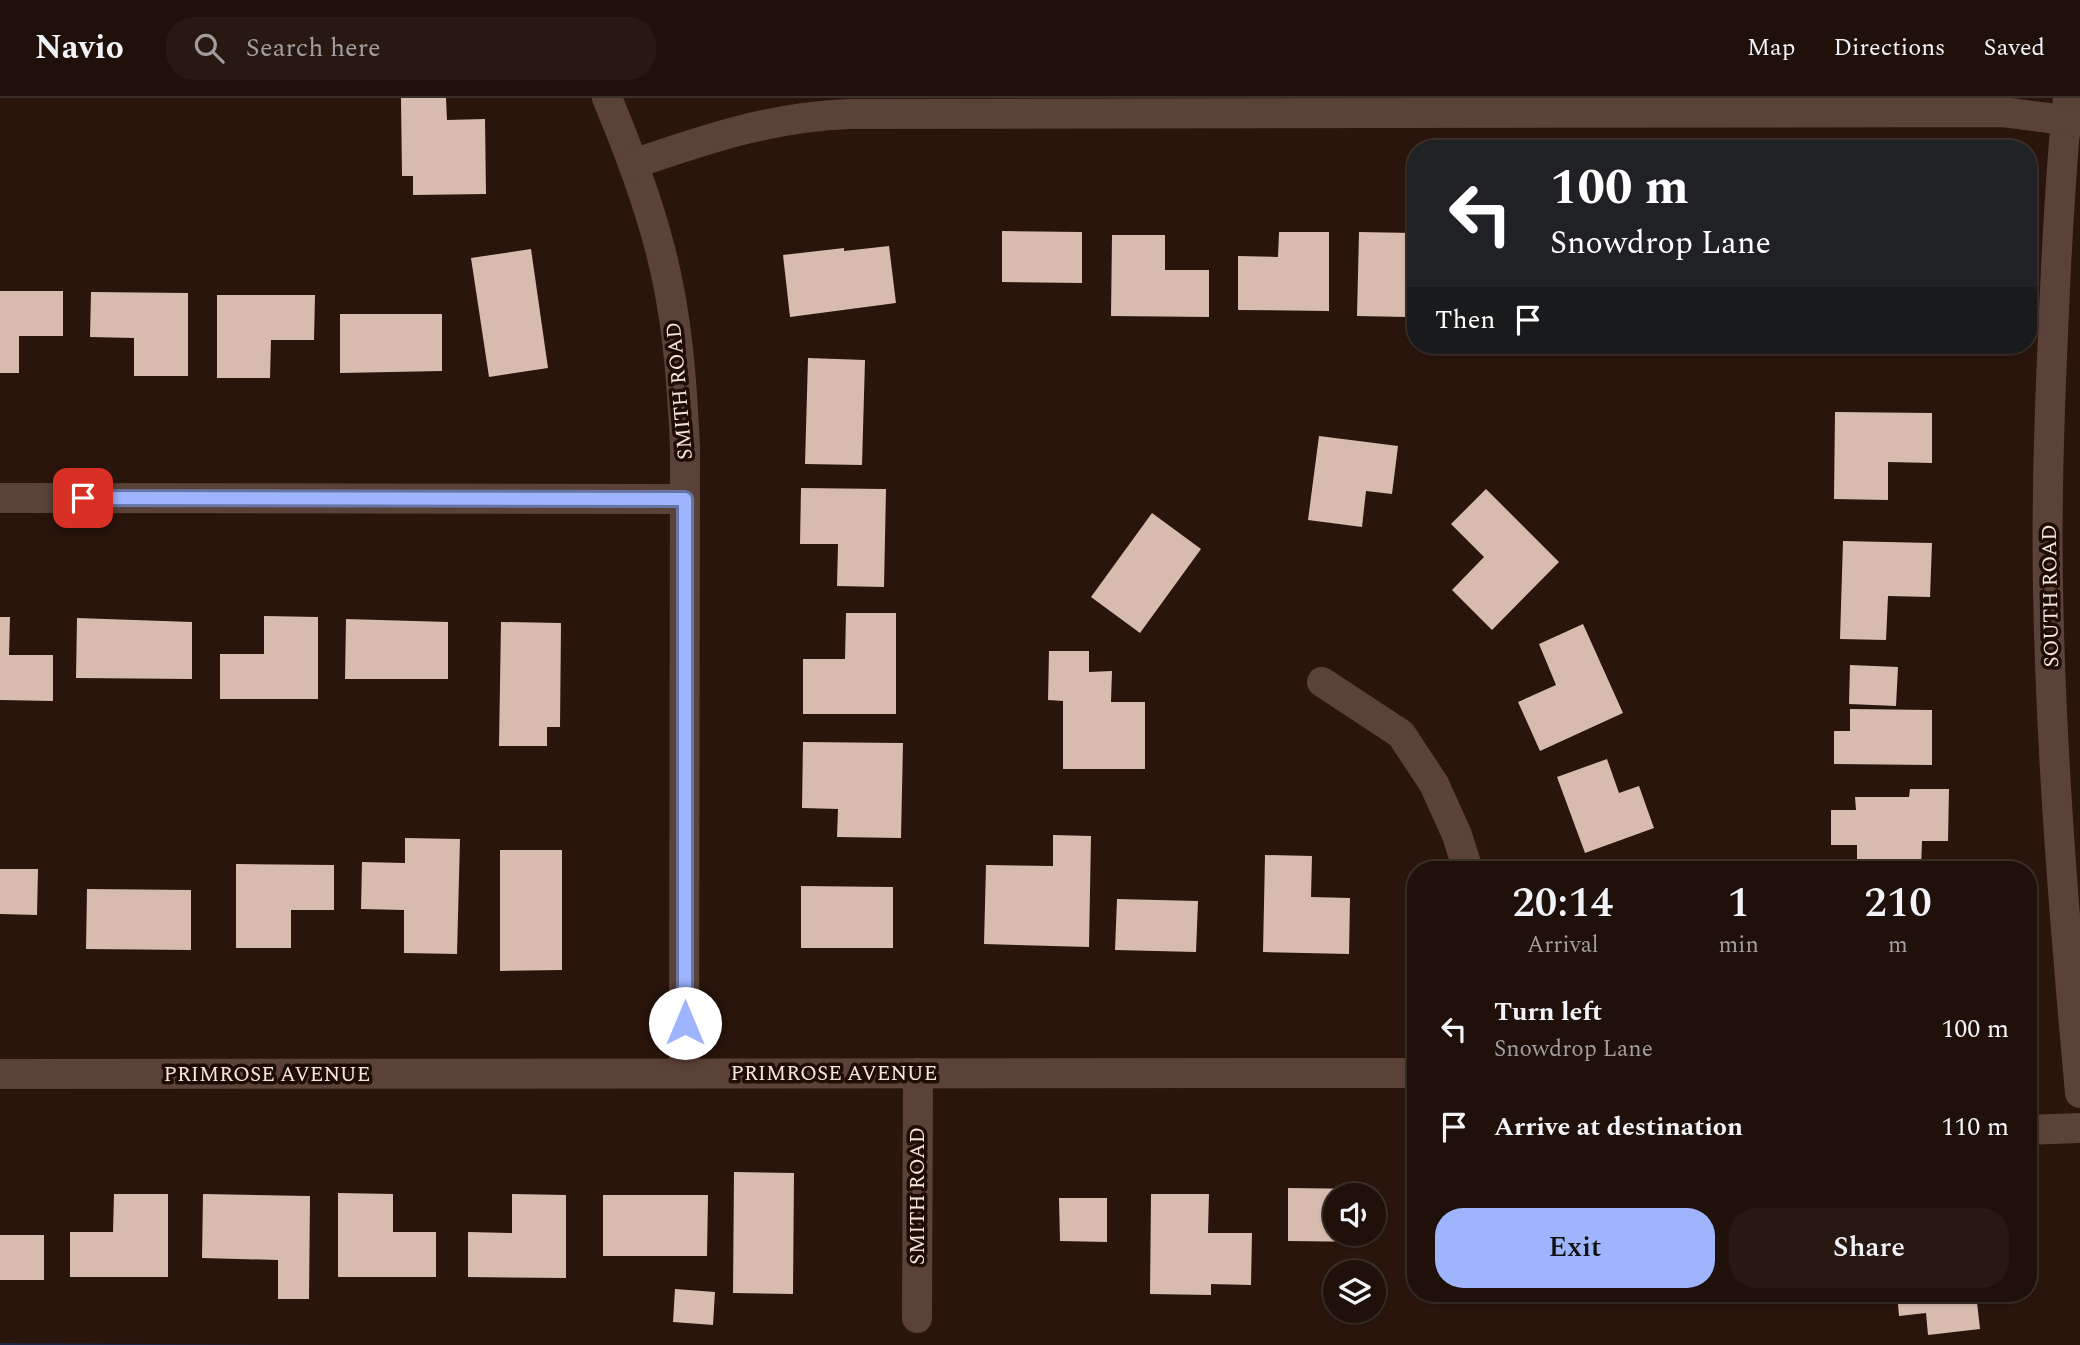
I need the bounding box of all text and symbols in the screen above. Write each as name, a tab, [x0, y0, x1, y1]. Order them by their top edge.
search box	[166, 17, 656, 80]
text: Navio	[35, 23, 124, 73]
text: Search here	[246, 28, 381, 68]
icon: search	[190, 29, 228, 67]
text: Map	[1747, 30, 1795, 66]
text: Directions	[1833, 30, 1945, 66]
text: Saved	[1983, 30, 2045, 66]
text: 100 m	[1550, 151, 1689, 226]
icon: left	[1435, 168, 1526, 259]
text: Snowdrop Lane	[1550, 219, 1771, 268]
text: Then	[1435, 300, 1495, 340]
icon: arrive	[1509, 301, 1547, 339]
street label: SMITH ROAD	[658, 321, 702, 461]
pin	[53, 468, 113, 528]
icon: arrive	[64, 479, 102, 517]
street label: SOUTH ROAD	[2034, 524, 2068, 668]
text: 20:14	[1512, 872, 1613, 935]
text: 1	[1727, 872, 1750, 935]
text: 210	[1864, 872, 1932, 935]
text: Arrival	[1527, 928, 1599, 963]
text: min	[1719, 928, 1759, 963]
text: m	[1888, 928, 1908, 963]
position arrow	[648, 986, 722, 1060]
text: Turn left	[1494, 992, 1602, 1032]
text: 100 m	[1941, 1009, 2009, 1049]
icon: left	[1435, 1010, 1473, 1048]
text: Snowdrop Lane	[1494, 1032, 1653, 1067]
street label: PRIMROSE AVENUE	[731, 1058, 937, 1090]
street label: PRIMROSE AVENUE	[164, 1059, 370, 1091]
text: Arrive at destination	[1494, 1107, 1743, 1147]
text: 110 m	[1941, 1107, 2009, 1147]
icon: arrive	[1435, 1108, 1473, 1146]
street label: SMITH ROAD	[902, 1127, 934, 1265]
map controls	[1323, 1183, 1386, 1323]
button: sound	[1323, 1183, 1386, 1246]
button: Exit	[1435, 1208, 1715, 1288]
button: Share	[1729, 1208, 2009, 1288]
button: layers	[1323, 1260, 1386, 1323]

